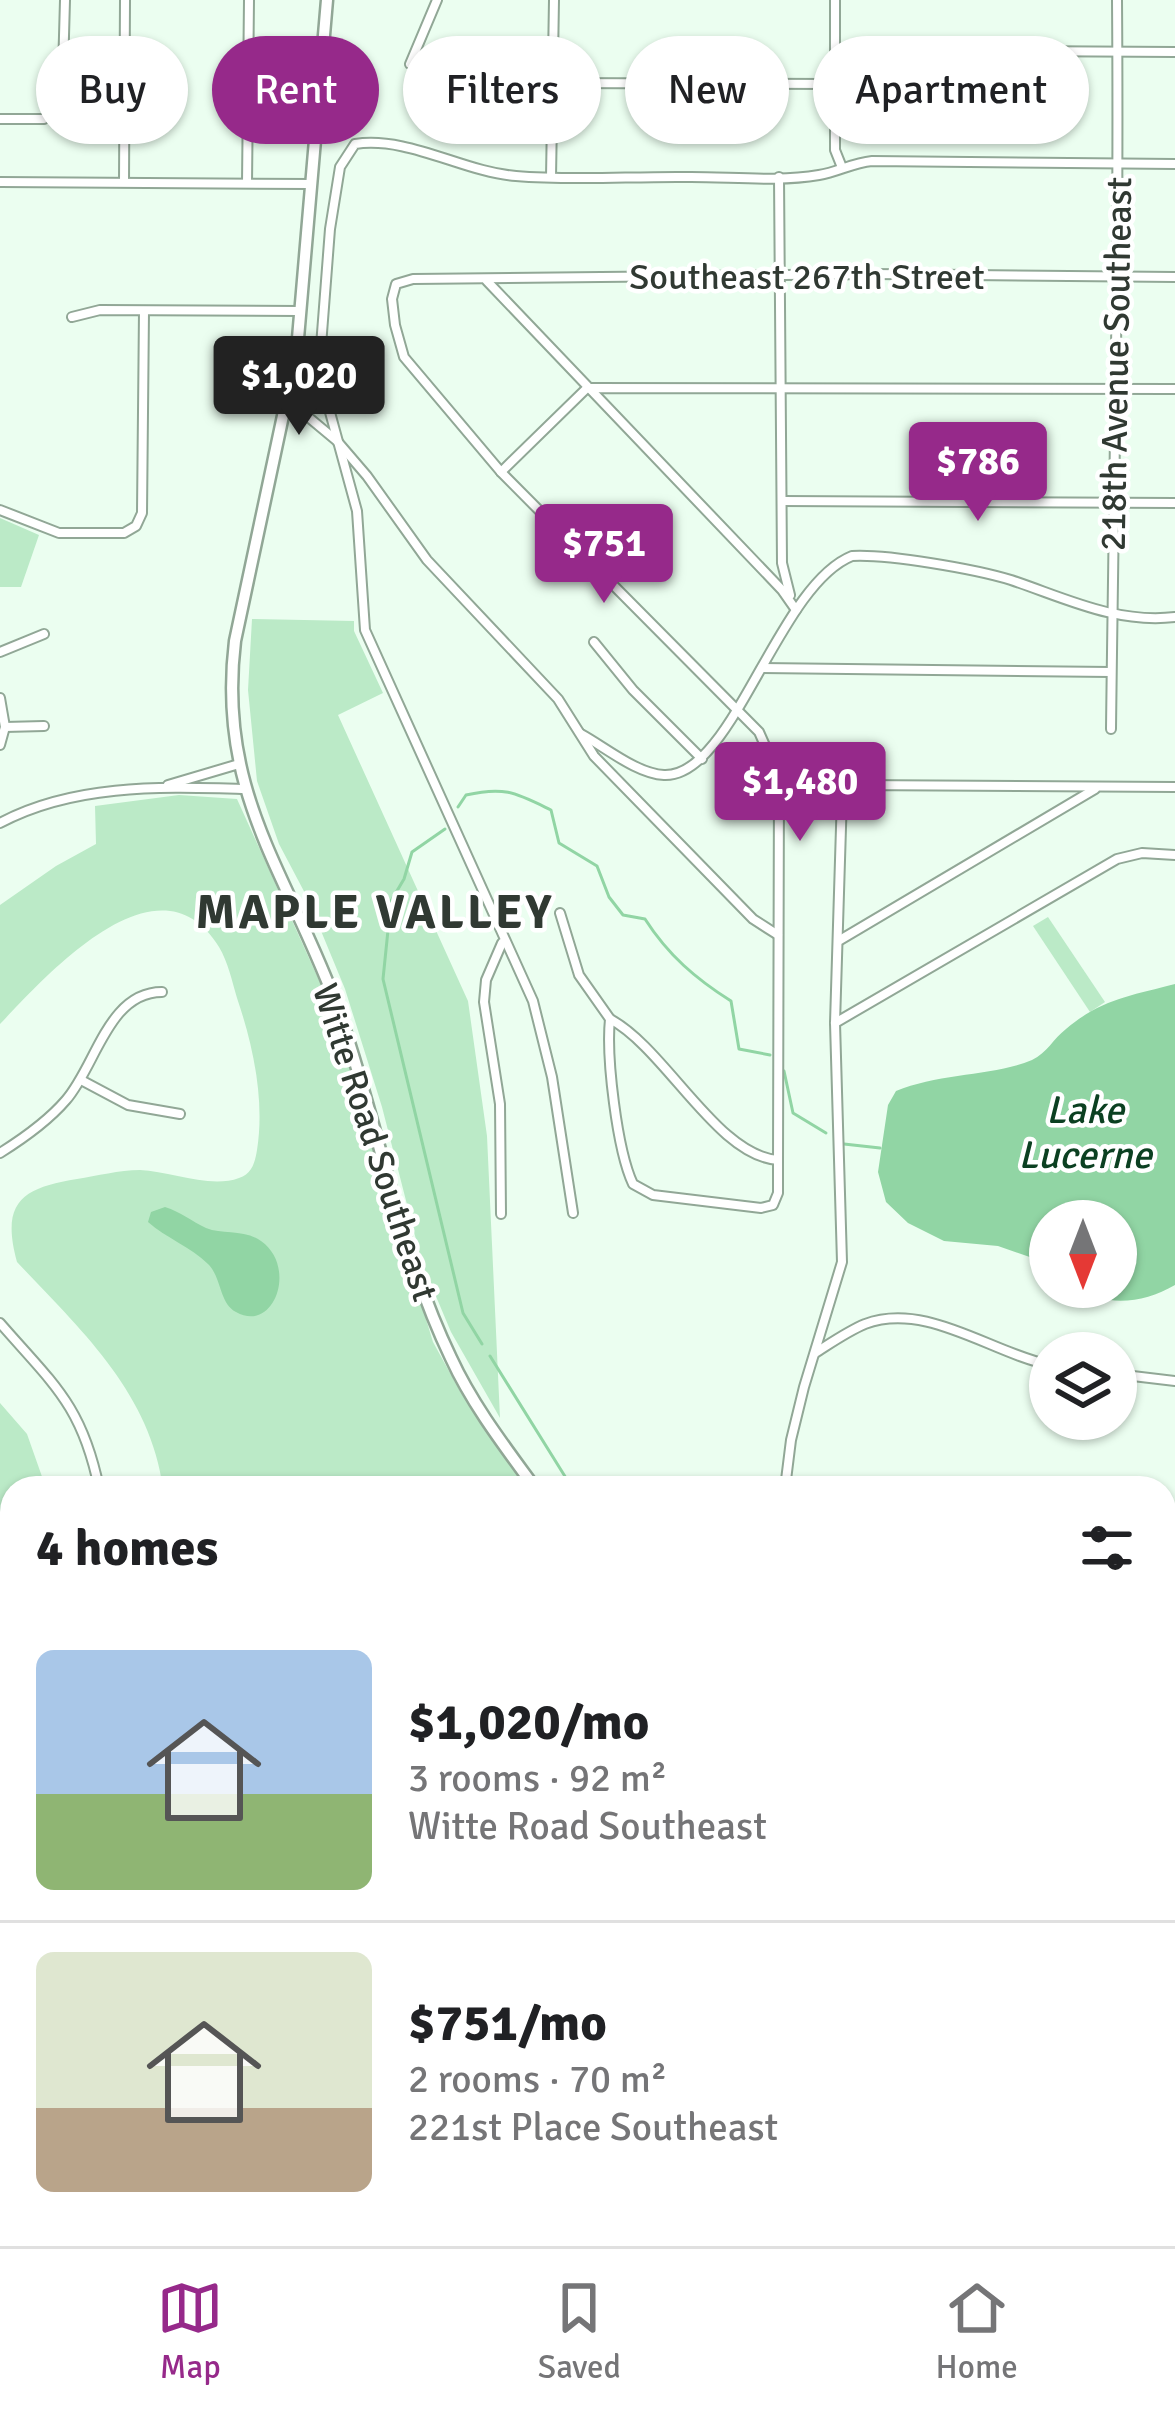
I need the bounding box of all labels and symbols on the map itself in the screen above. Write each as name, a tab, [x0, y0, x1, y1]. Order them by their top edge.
street label: 218th Avenue Southeast	[1091, 177, 1142, 551]
street label: Southeast 267th Street	[629, 255, 985, 300]
pin: $1,020	[201, 336, 397, 438]
pin: $786	[907, 422, 1049, 524]
pin: $751	[533, 504, 675, 606]
pin: $1,480	[702, 742, 898, 844]
district label: MAPLE VALLEY	[195, 883, 555, 942]
street label: Witte Road Southeast	[302, 978, 447, 1307]
water label: Lake Lucerne	[1018, 1086, 1154, 1179]
north arrow	[1029, 1200, 1137, 1308]

